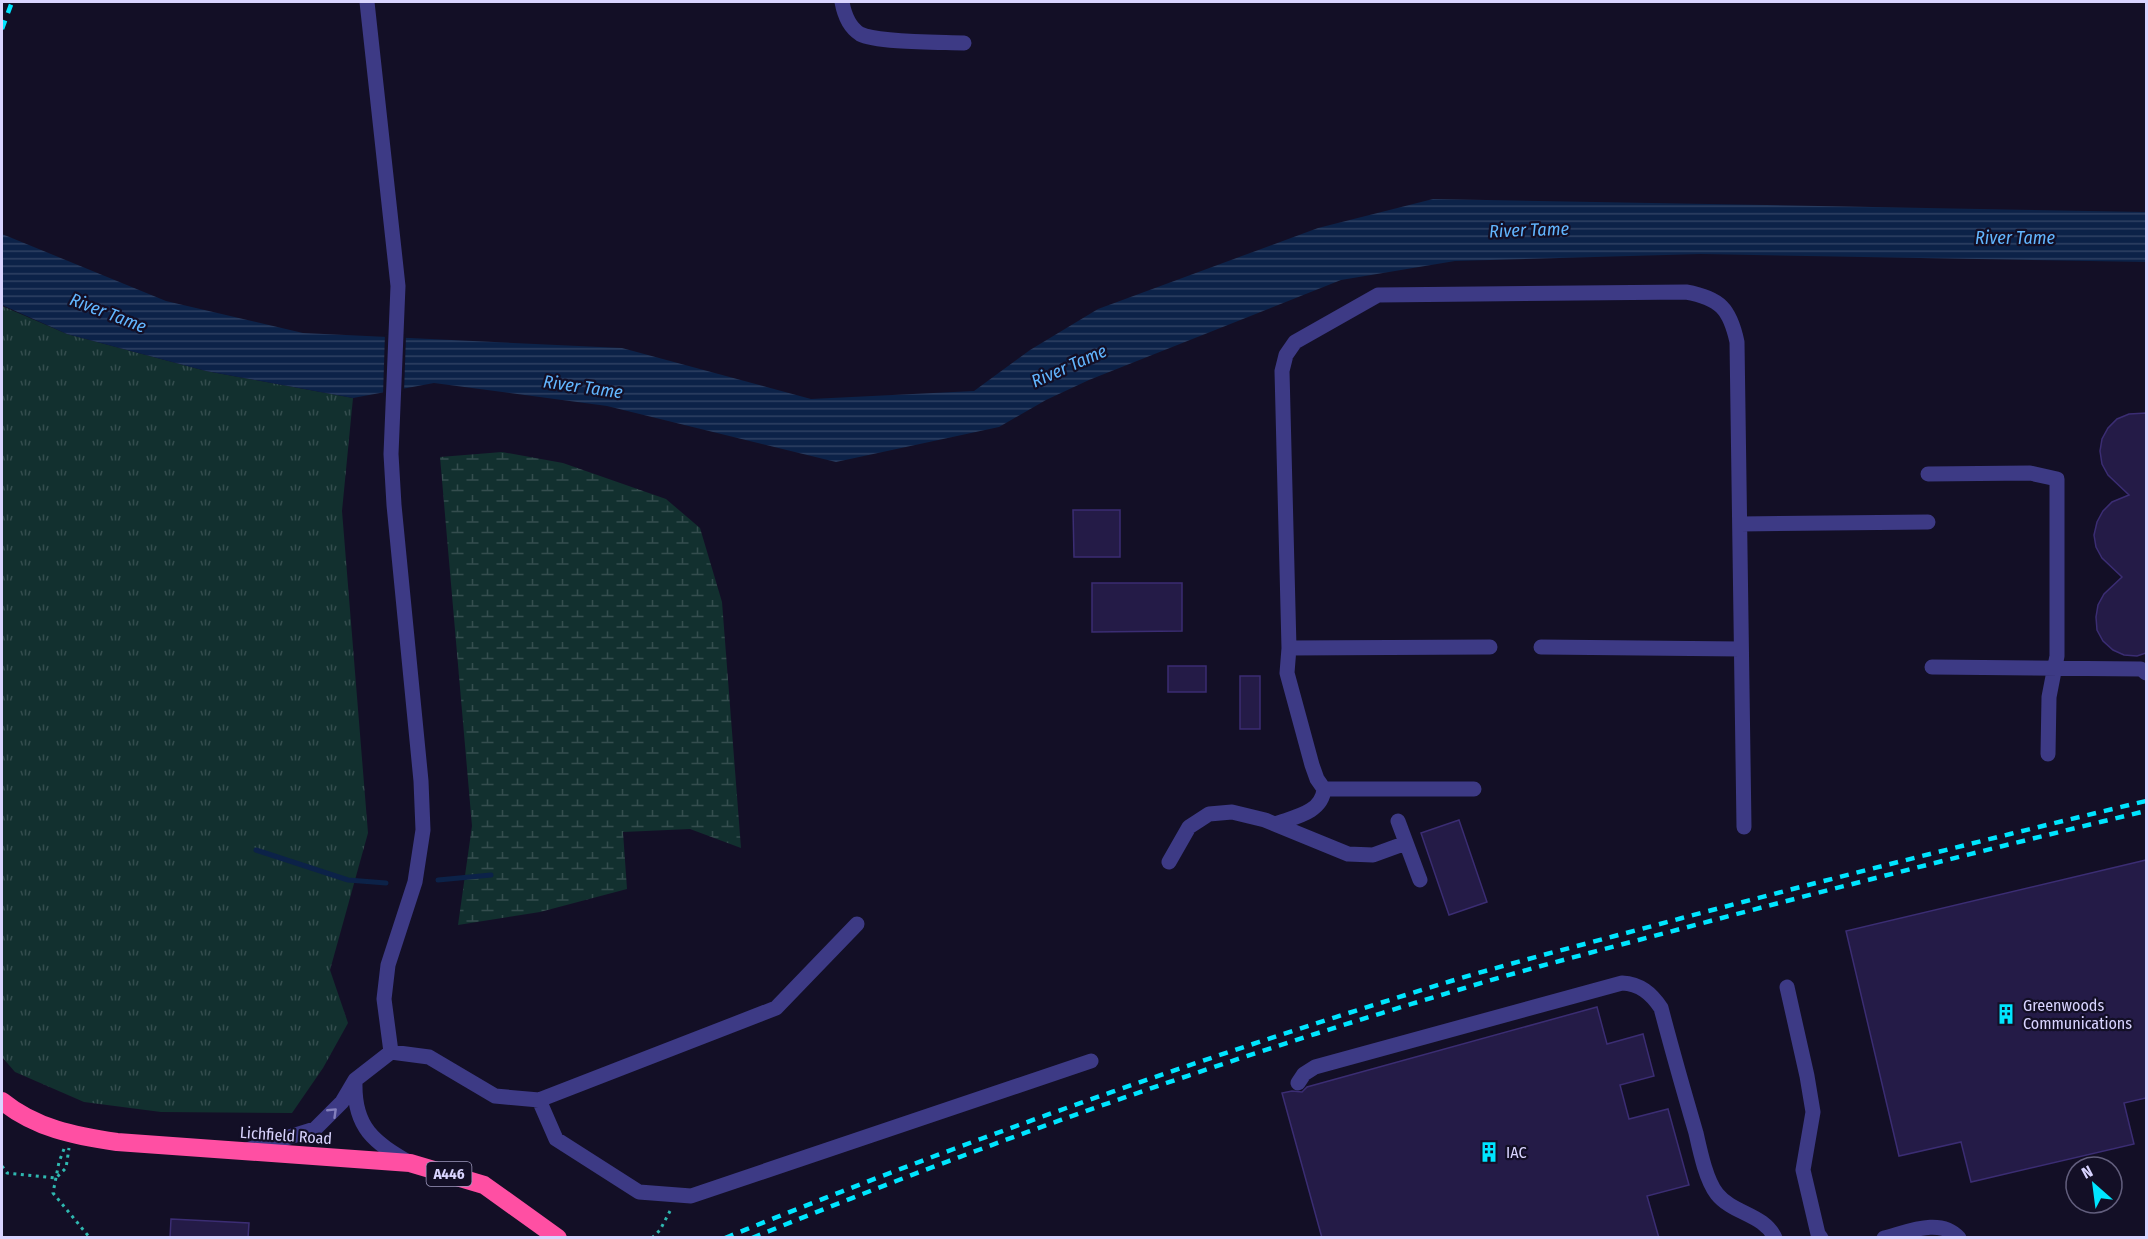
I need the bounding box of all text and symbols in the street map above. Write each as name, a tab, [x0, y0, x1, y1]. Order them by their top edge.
water label: River Tame	[1489, 218, 1570, 242]
water label: River Tame	[1975, 227, 2056, 249]
water label: River Tame	[67, 288, 150, 338]
water label: River Tame	[1028, 339, 1110, 392]
water label: River Tame	[542, 371, 625, 404]
place label: Greenwoods Communications	[2023, 996, 2132, 1033]
building icon: Greenwoods Communications	[1994, 1002, 2018, 1026]
one-way arrow	[326, 1108, 337, 1119]
street label: Lichfield Road	[239, 1123, 333, 1148]
building icon: IAC	[1477, 1140, 1501, 1164]
place label: IAC	[1506, 1143, 1527, 1162]
north arrow	[2064, 1155, 2124, 1215]
road number: A446	[426, 1162, 472, 1186]
text: N	[2078, 1162, 2096, 1183]

